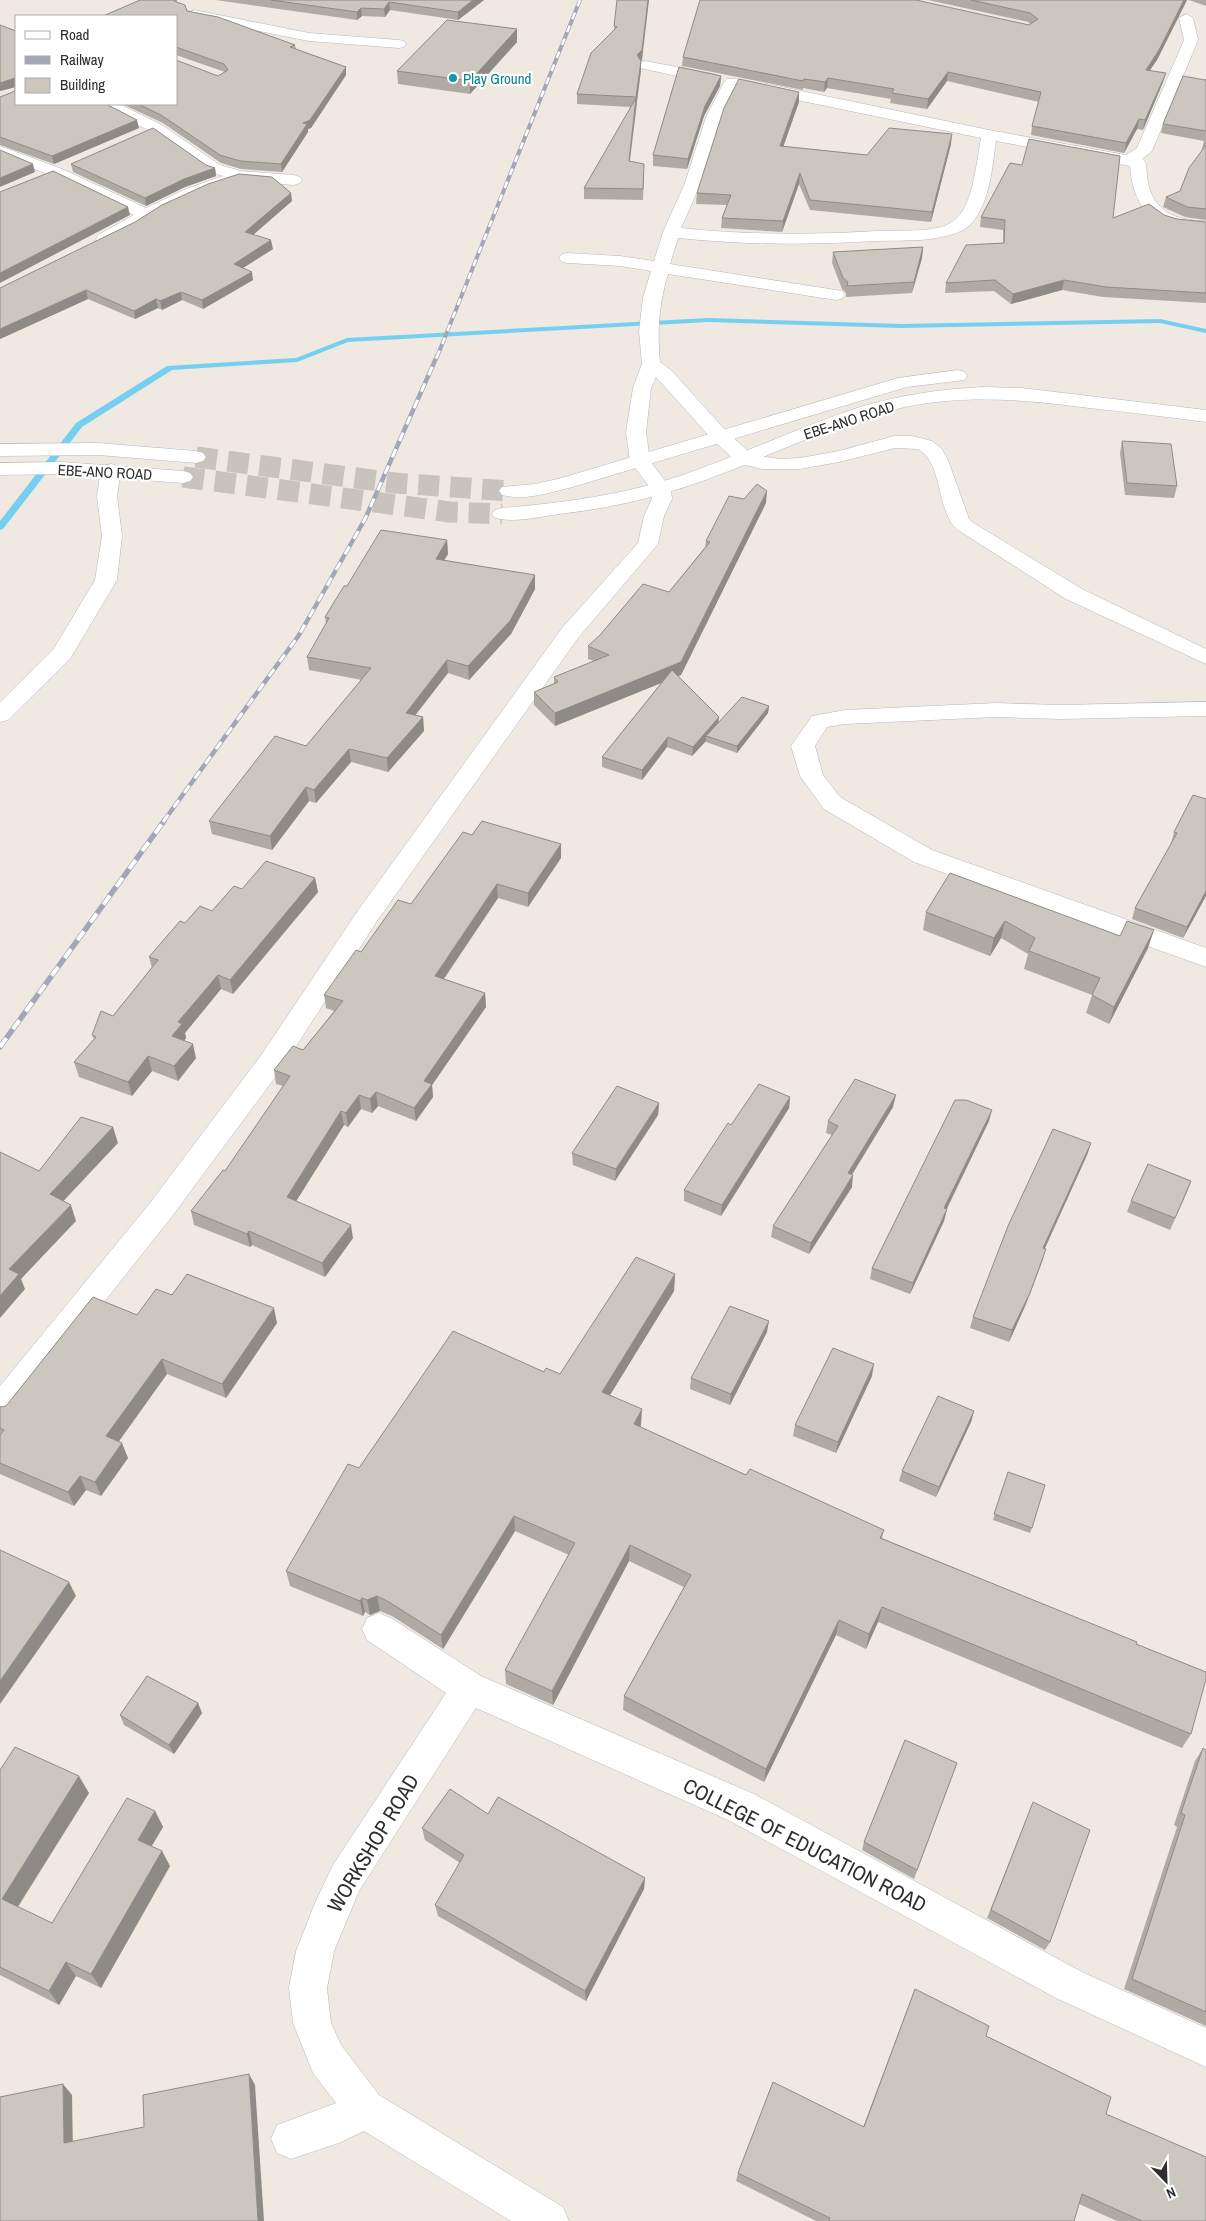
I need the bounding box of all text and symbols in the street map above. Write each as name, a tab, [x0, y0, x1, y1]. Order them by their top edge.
legend	[15, 15, 178, 105]
text: Road	[60, 24, 89, 45]
text: Railway	[60, 49, 105, 70]
place label: Play Ground	[463, 68, 531, 89]
marker: Play Ground	[447, 72, 459, 84]
text: Building	[60, 74, 105, 95]
street label: EBE-ANO ROAD	[801, 395, 897, 445]
street label: EBE-ANO ROAD	[57, 459, 153, 485]
street label: WORKSHOP ROAD	[320, 1768, 426, 1918]
street label: COLLEGE OF EDUCATION ROAD	[678, 1771, 932, 1919]
north arrow	[1141, 2156, 1191, 2206]
text: N	[1164, 2183, 1178, 2203]

